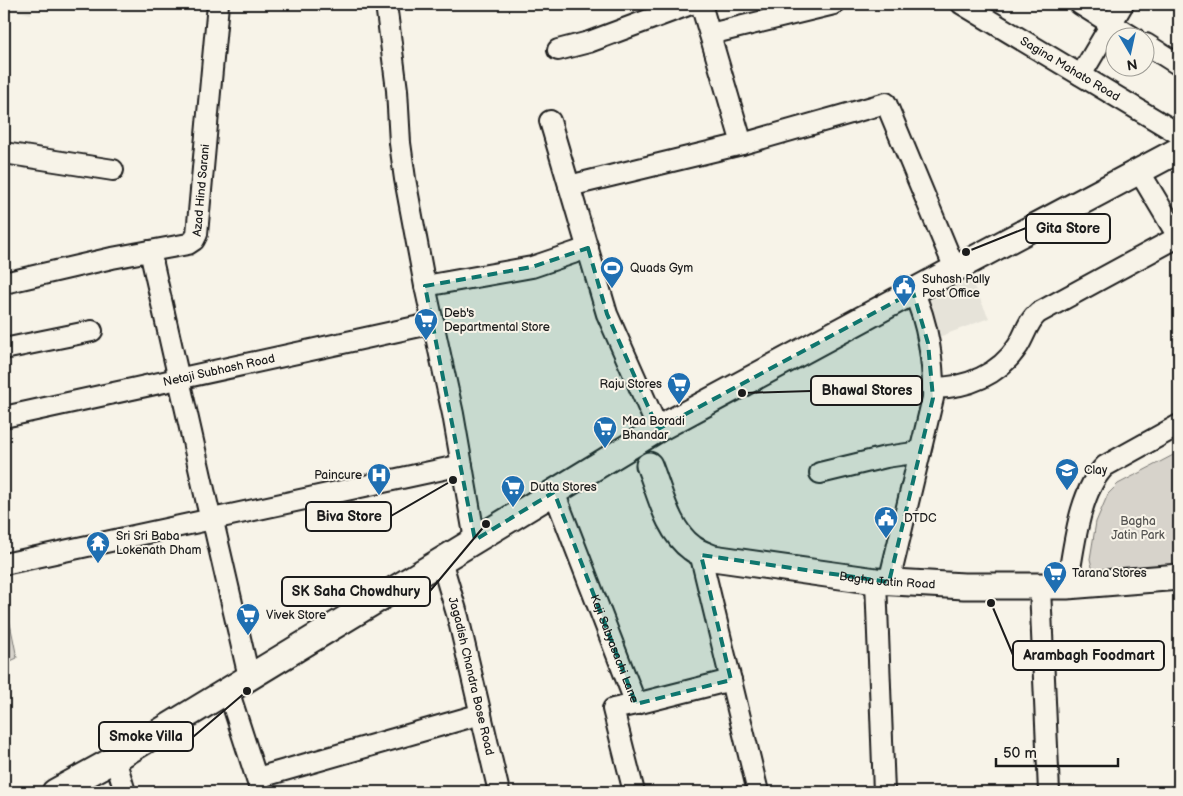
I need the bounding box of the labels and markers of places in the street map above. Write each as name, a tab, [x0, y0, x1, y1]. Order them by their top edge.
callout: Gita Store	[1026, 214, 1110, 243]
sports icon: Quads Gym	[599, 255, 625, 289]
place label: Quads Gym	[630, 261, 693, 276]
place label: Suhash Pally Post Office	[922, 272, 990, 301]
public building icon: Suhash Pally Post Office	[891, 273, 917, 307]
place label: Deb's Departmental Store	[444, 306, 550, 335]
supermarket icon: Deb's Departmental Store	[413, 307, 439, 341]
supermarket icon: Raju Stores	[666, 371, 692, 405]
callout: Bhawal Stores	[811, 376, 922, 405]
place label: Raju Stores	[600, 377, 662, 392]
place label: Maa Boradi Bhandar	[622, 414, 685, 443]
supermarket icon: Maa Boradi Bhandar	[592, 415, 618, 449]
school or university icon: Clay	[1054, 457, 1080, 491]
hospital icon: Paincure	[366, 462, 392, 496]
place label: Clay	[1084, 463, 1108, 478]
place label: Paincure	[314, 468, 362, 483]
supermarket icon: Dutta Stores	[500, 474, 526, 508]
place label: Dutta Stores	[530, 480, 597, 495]
callout: Biva Store	[306, 502, 391, 531]
public building icon: DTDC	[873, 505, 899, 539]
place label: DTDC	[904, 511, 937, 526]
place label: Sri Sri Baba Lokenath Dham	[116, 529, 201, 558]
temple icon: Sri Sri Baba Lokenath Dham	[85, 530, 111, 564]
supermarket icon: Tarana Stores	[1042, 560, 1068, 594]
place label: Tarana Stores	[1072, 566, 1147, 581]
callout: SK Saha Chowdhury	[282, 577, 430, 606]
supermarket icon: Vivek Store	[235, 602, 261, 636]
place label: Vivek Store	[266, 608, 326, 623]
callout: Arambagh Foodmart	[1013, 641, 1164, 670]
callout: Smoke Villa	[99, 722, 193, 751]

